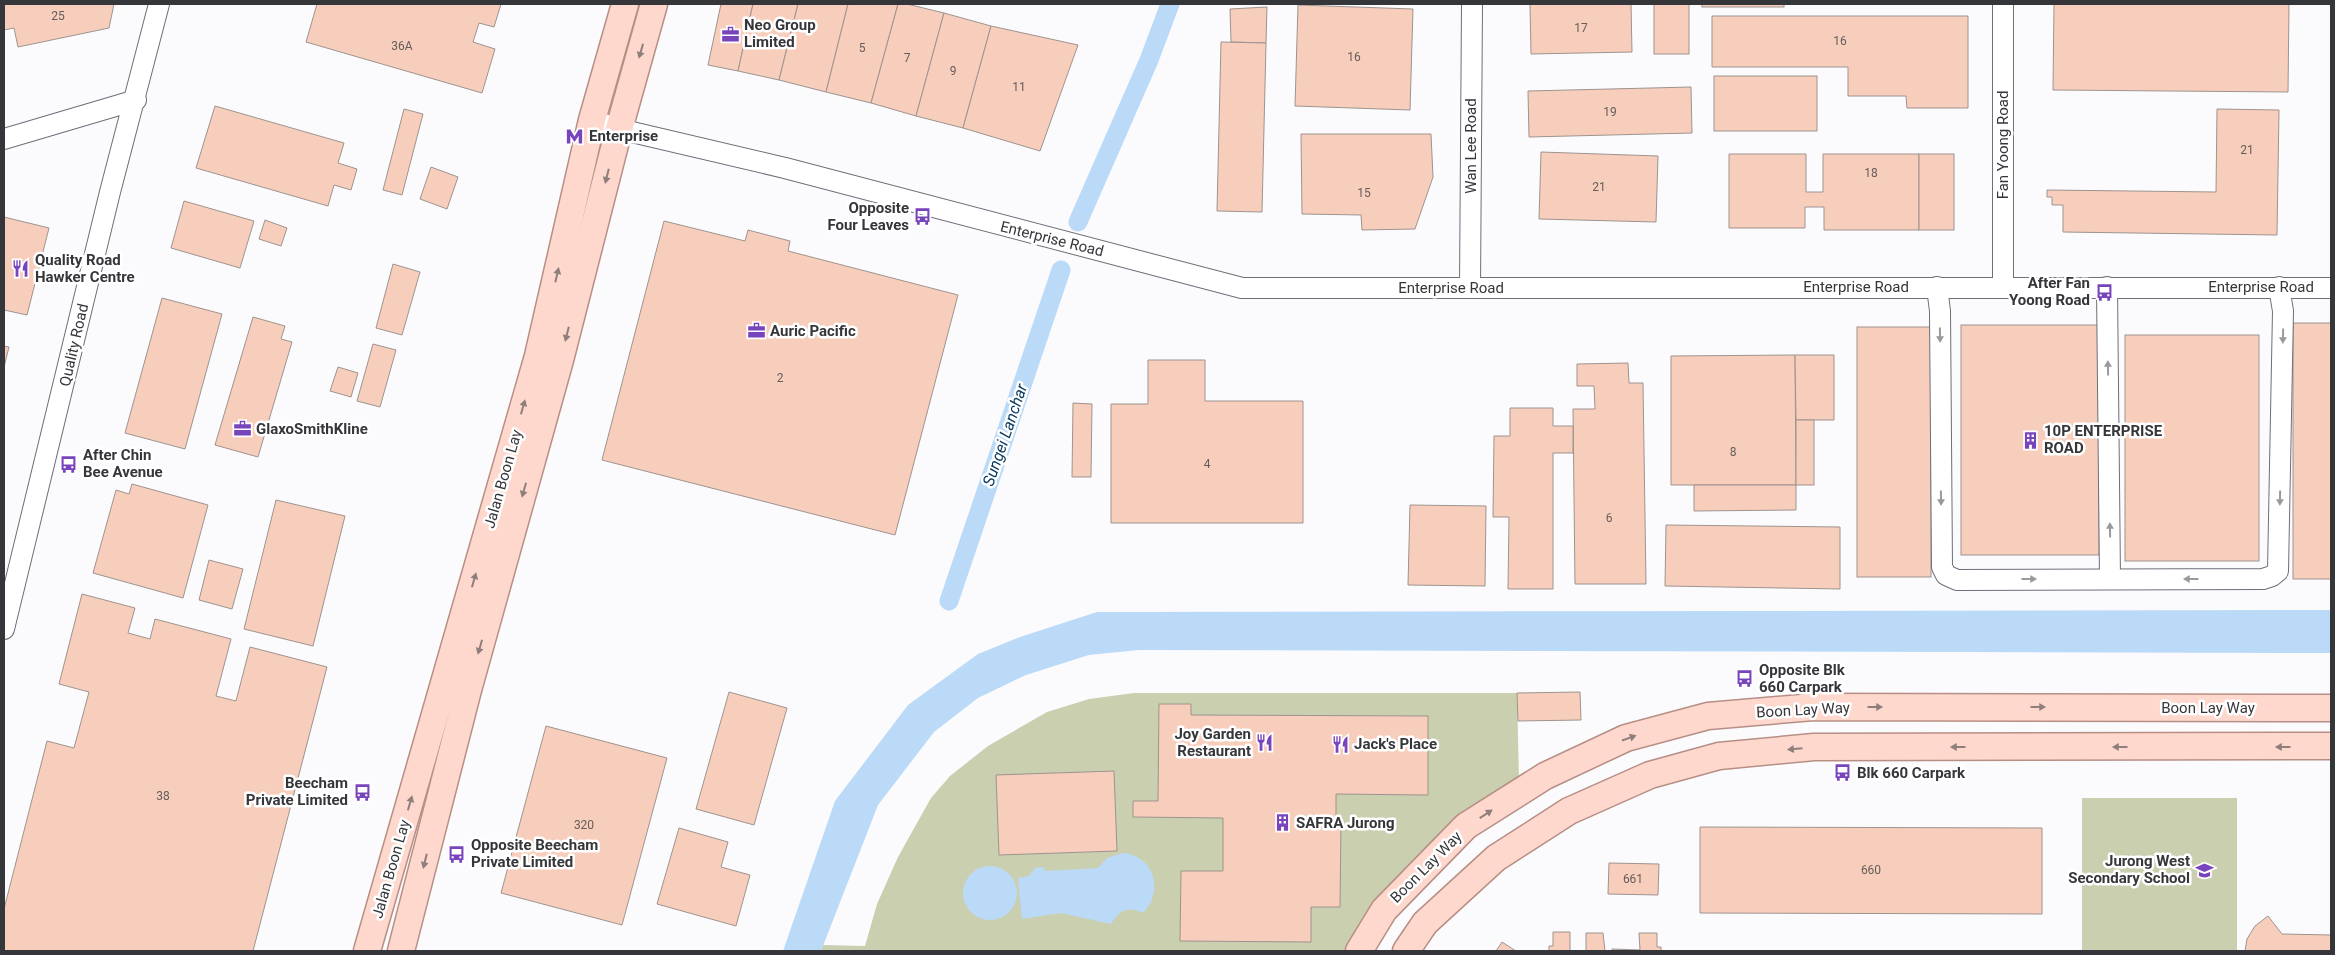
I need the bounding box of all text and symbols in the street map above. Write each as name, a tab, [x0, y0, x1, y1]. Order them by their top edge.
house number: 25	[51, 9, 65, 23]
place label: Neo Group Limited	[744, 16, 816, 51]
house number: 17	[1574, 21, 1588, 35]
office icon: Neo Group Limited	[720, 24, 740, 44]
house number: 16	[1833, 34, 1847, 48]
house number: 36A	[391, 39, 413, 53]
house number: 5	[859, 41, 866, 55]
one-way arrow	[636, 43, 644, 58]
house number: 16	[1347, 50, 1361, 64]
house number: 7	[904, 51, 911, 65]
house number: 9	[950, 64, 956, 78]
house number: 11	[1012, 80, 1026, 94]
street label: Fan Yoong Road	[1994, 91, 2012, 199]
street label: Wan Lee Road	[1462, 98, 1480, 194]
house number: 19	[1603, 105, 1617, 119]
metro station icon: Enterprise	[565, 126, 585, 146]
place label: Enterprise	[589, 127, 658, 145]
house number: 21	[2240, 143, 2254, 157]
house number: 18	[1864, 166, 1878, 180]
one-way arrow	[603, 169, 611, 184]
house number: 21	[1592, 180, 1606, 194]
house number: 15	[1357, 186, 1371, 200]
place label: Opposite Four Leaves	[827, 199, 909, 234]
bus stop icon: Opposite Four Leaves	[913, 207, 933, 227]
street label: Enterprise Road	[999, 217, 1105, 261]
place label: Quality Road Hawker Centre	[35, 251, 135, 286]
restaurant icon: Quality Road Hawker Centre	[11, 259, 31, 279]
one-way arrow	[553, 267, 561, 282]
place label: After Fan Yoong Road	[2009, 274, 2090, 309]
street label: Enterprise Road	[1803, 278, 1909, 296]
street label: Enterprise Road	[2208, 278, 2314, 296]
street label: Enterprise Road	[1398, 279, 1504, 297]
bus stop icon: After Fan Yoong Road	[2094, 282, 2114, 302]
street label: Quality Road	[56, 302, 92, 388]
office icon: Auric Pacific	[746, 321, 766, 341]
place label: Auric Pacific	[770, 322, 856, 340]
one-way arrow	[563, 326, 571, 341]
one-way arrow	[1936, 328, 1944, 344]
one-way arrow	[2279, 328, 2287, 344]
one-way arrow	[2103, 360, 2111, 376]
house number: 2	[777, 371, 784, 385]
water label: Sungei Lanchar	[979, 381, 1032, 489]
one-way arrow	[520, 399, 528, 414]
office icon: GlaxoSmithKline	[232, 419, 252, 439]
place label: GlaxoSmithKline	[256, 420, 368, 438]
place label: 10P ENTERPRISE ROAD	[2044, 422, 2163, 457]
street label: Jalan Boon Lay	[480, 428, 526, 530]
building icon: 10P ENTERPRISE ROAD	[2020, 430, 2040, 450]
house number: 8	[1730, 445, 1737, 459]
place label: After Chin Bee Avenue	[83, 446, 163, 481]
bus stop icon: After Chin Bee Avenue	[59, 454, 79, 474]
house number: 4	[1204, 457, 1211, 471]
one-way arrow	[519, 483, 527, 498]
one-way arrow	[1937, 490, 1945, 506]
one-way arrow	[2276, 491, 2284, 507]
house number: 6	[1606, 511, 1613, 525]
one-way arrow	[2105, 522, 2113, 538]
one-way arrow	[470, 572, 478, 587]
one-way arrow	[2022, 575, 2038, 583]
one-way arrow	[2183, 575, 2199, 583]
one-way arrow	[476, 639, 484, 655]
place label: Opposite Blk 660 Carpark	[1759, 661, 1846, 696]
bus stop icon: Opposite Blk 660 Carpark	[1735, 669, 1755, 689]
street label: Boon Lay Way	[1756, 699, 1850, 721]
street label: Boon Lay Way	[2161, 699, 2255, 717]
one-way arrow	[1868, 703, 1884, 711]
one-way arrow	[2030, 703, 2046, 711]
place label: Joy Garden Restaurant	[1174, 725, 1251, 760]
restaurant icon: Joy Garden Restaurant	[1255, 733, 1275, 753]
restaurant icon: Jack's Place	[1330, 734, 1350, 754]
one-way arrow	[1622, 734, 1637, 742]
place label: Jack's Place	[1354, 735, 1437, 753]
one-way arrow	[1949, 743, 1965, 751]
one-way arrow	[2112, 743, 2128, 751]
one-way arrow	[2274, 743, 2290, 751]
one-way arrow	[1787, 745, 1803, 753]
bus stop icon: Blk 660 Carpark	[1833, 763, 1853, 783]
place label: Blk 660 Carpark	[1857, 764, 1966, 782]
place label: Beecham Private Limited	[246, 774, 348, 809]
bus stop icon: Beecham Private Limited	[352, 782, 372, 802]
house number: 38	[156, 789, 170, 803]
one-way arrow	[406, 796, 414, 811]
one-way arrow	[1479, 809, 1492, 819]
building icon: SAFRA Jurong	[1272, 813, 1292, 833]
place label: SAFRA Jurong	[1296, 814, 1394, 832]
street label: Jalan Boon Lay	[368, 818, 414, 920]
house number: 320	[574, 818, 594, 832]
street label: Boon Lay Way	[1387, 828, 1465, 906]
place label: Opposite Beecham Private Limited	[471, 836, 598, 871]
bus stop icon: Opposite Beecham Private Limited	[447, 844, 467, 864]
place label: Jurong West Secondary School	[2068, 852, 2190, 887]
one-way arrow	[421, 853, 429, 868]
school or university icon: Jurong West Secondary School	[2194, 860, 2214, 880]
house number: 660	[1861, 863, 1881, 877]
house number: 661	[1623, 872, 1643, 886]

